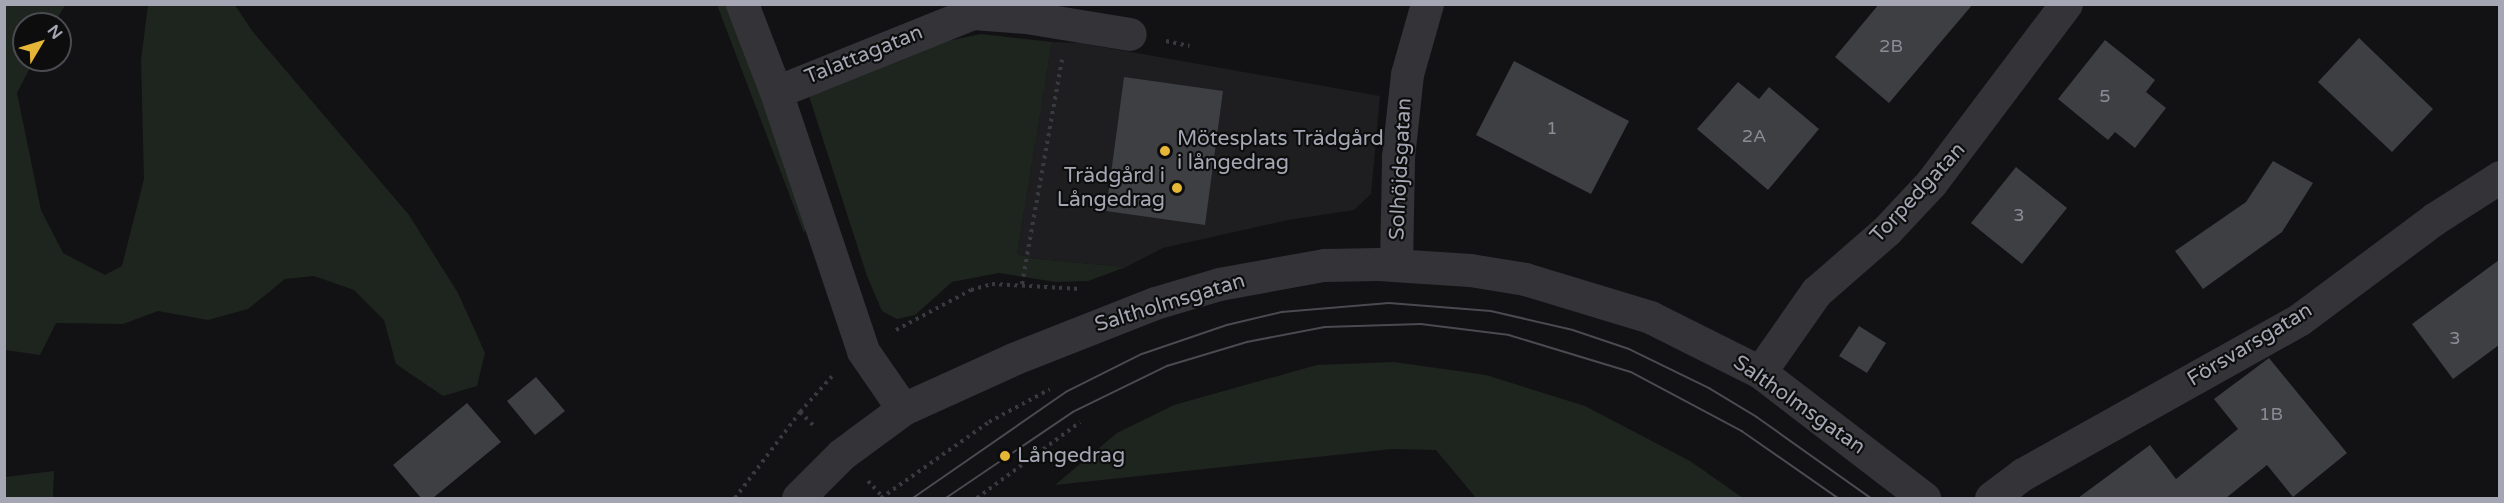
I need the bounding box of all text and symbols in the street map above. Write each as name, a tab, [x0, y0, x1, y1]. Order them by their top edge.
north arrow	[12, 12, 72, 72]
street label: Talattagatan	[801, 20, 927, 90]
text: N	[43, 21, 66, 43]
house number: 2B	[1879, 35, 1903, 57]
house number: 5	[2099, 85, 2111, 107]
street label: Solhöjdsgatan	[1385, 97, 1417, 241]
house number: 1	[1546, 117, 1558, 139]
house number: 2A	[1742, 125, 1766, 147]
place label: Mötesplats Trädgård i långedrag	[1177, 126, 1384, 176]
street label: Torpedgatan	[1865, 138, 1971, 248]
marker: Mötesplats Trädgård i långedrag	[1158, 144, 1172, 158]
place label: Trädgård i Långedrag	[1057, 163, 1165, 213]
marker: Trädgård i Långedrag	[1170, 181, 1184, 195]
house number: 3	[2013, 204, 2025, 226]
street label: Saltholmsgatan	[1092, 268, 1248, 338]
street label: Försvarsgatan	[2183, 298, 2317, 392]
house number: 3	[2449, 327, 2461, 349]
street label: Saltholmsgatan	[1728, 350, 1870, 460]
house number: 1B	[2259, 403, 2283, 425]
place label: Långedrag	[1017, 443, 1125, 469]
marker: Långedrag	[998, 449, 1012, 463]

